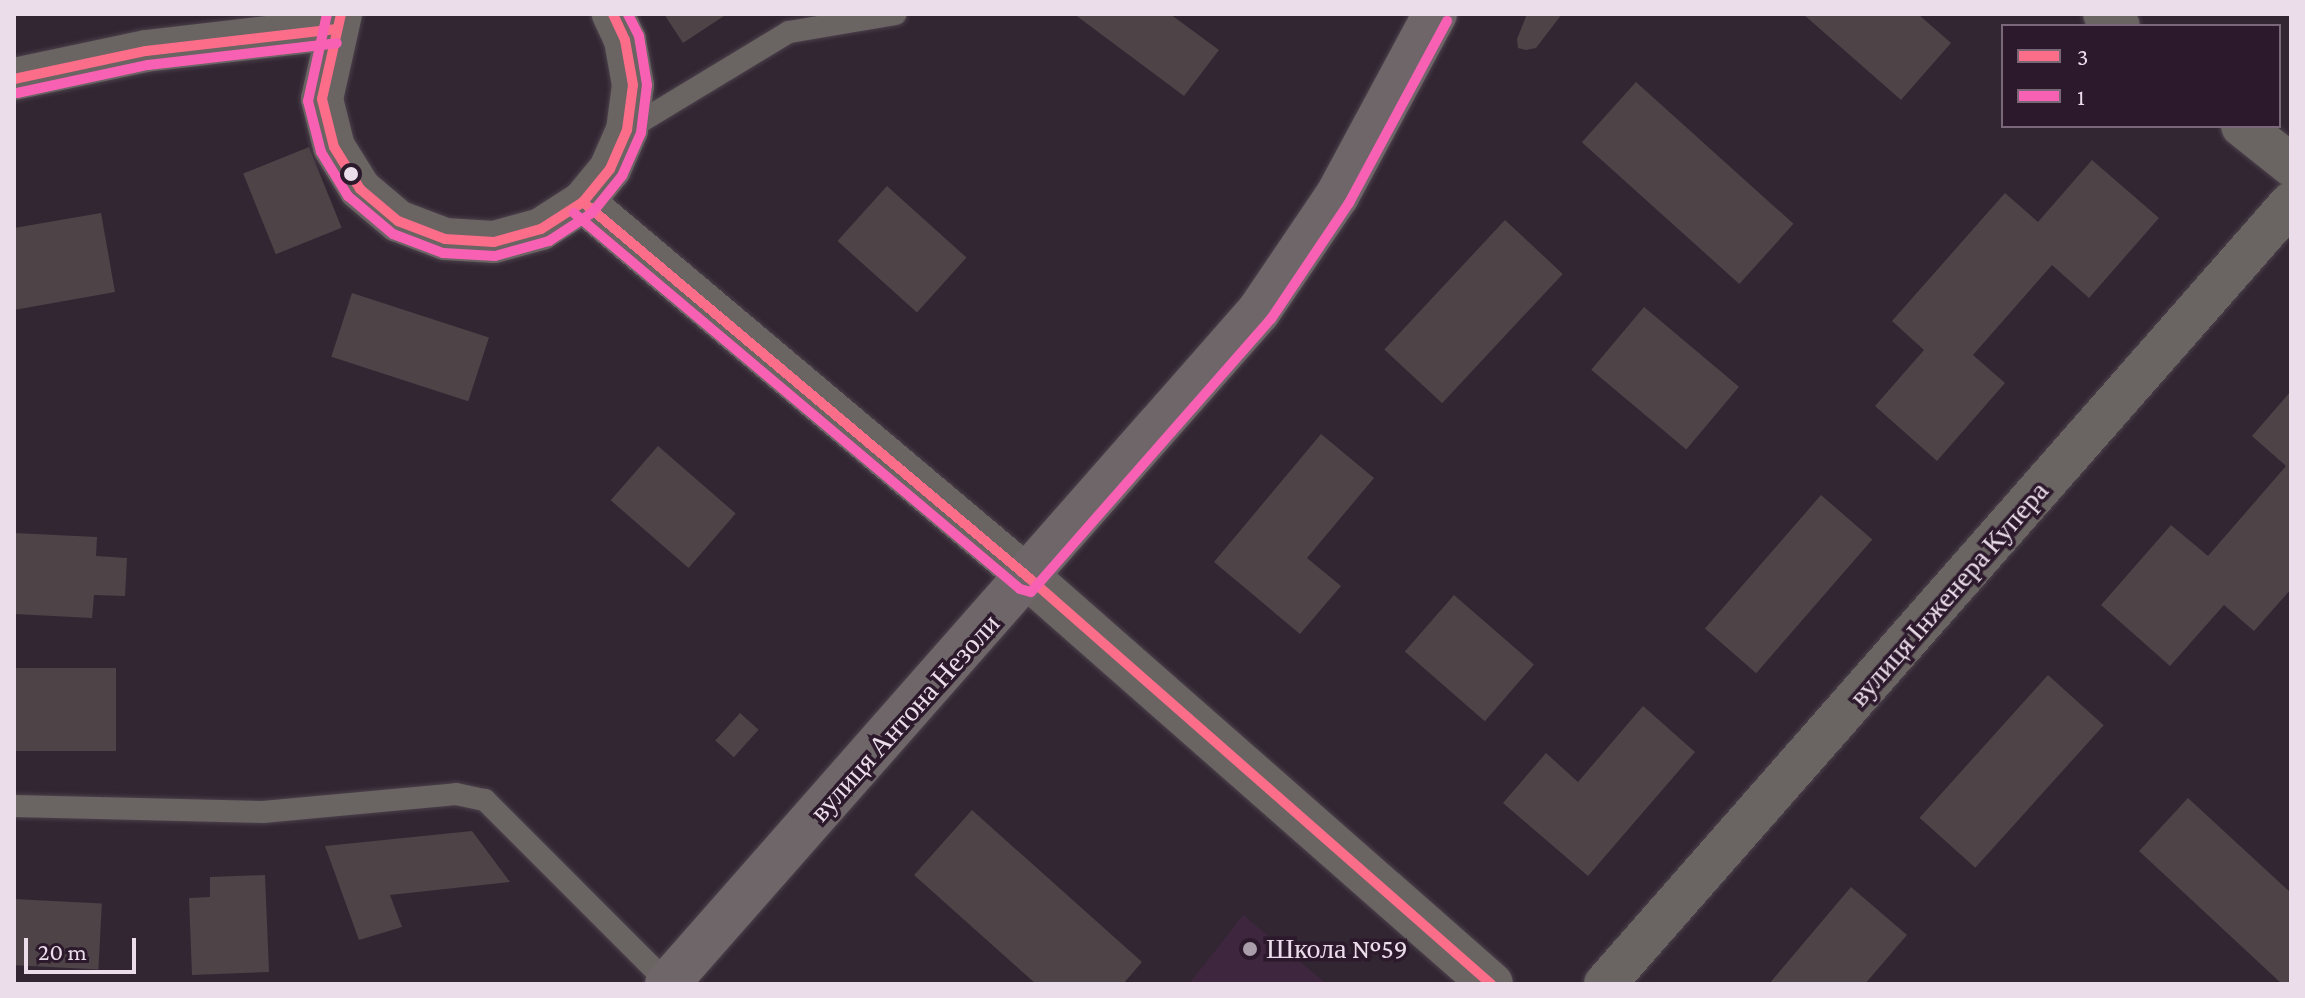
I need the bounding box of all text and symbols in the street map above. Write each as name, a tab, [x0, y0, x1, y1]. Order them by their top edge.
legend	[2001, 24, 2281, 128]
text: 3	[2077, 43, 2088, 70]
text: 1	[2077, 83, 2085, 110]
unlabelled marker	[343, 166, 359, 182]
street label: вулиця Інженера Купера	[1842, 475, 2056, 713]
street label: вулиця Антона Незоли	[803, 607, 1007, 829]
scale bar	[28, 922, 140, 972]
place label: Школа №59	[1266, 932, 1408, 966]
text: 20 m	[38, 938, 87, 965]
marker: Школа №59	[1241, 940, 1259, 958]

